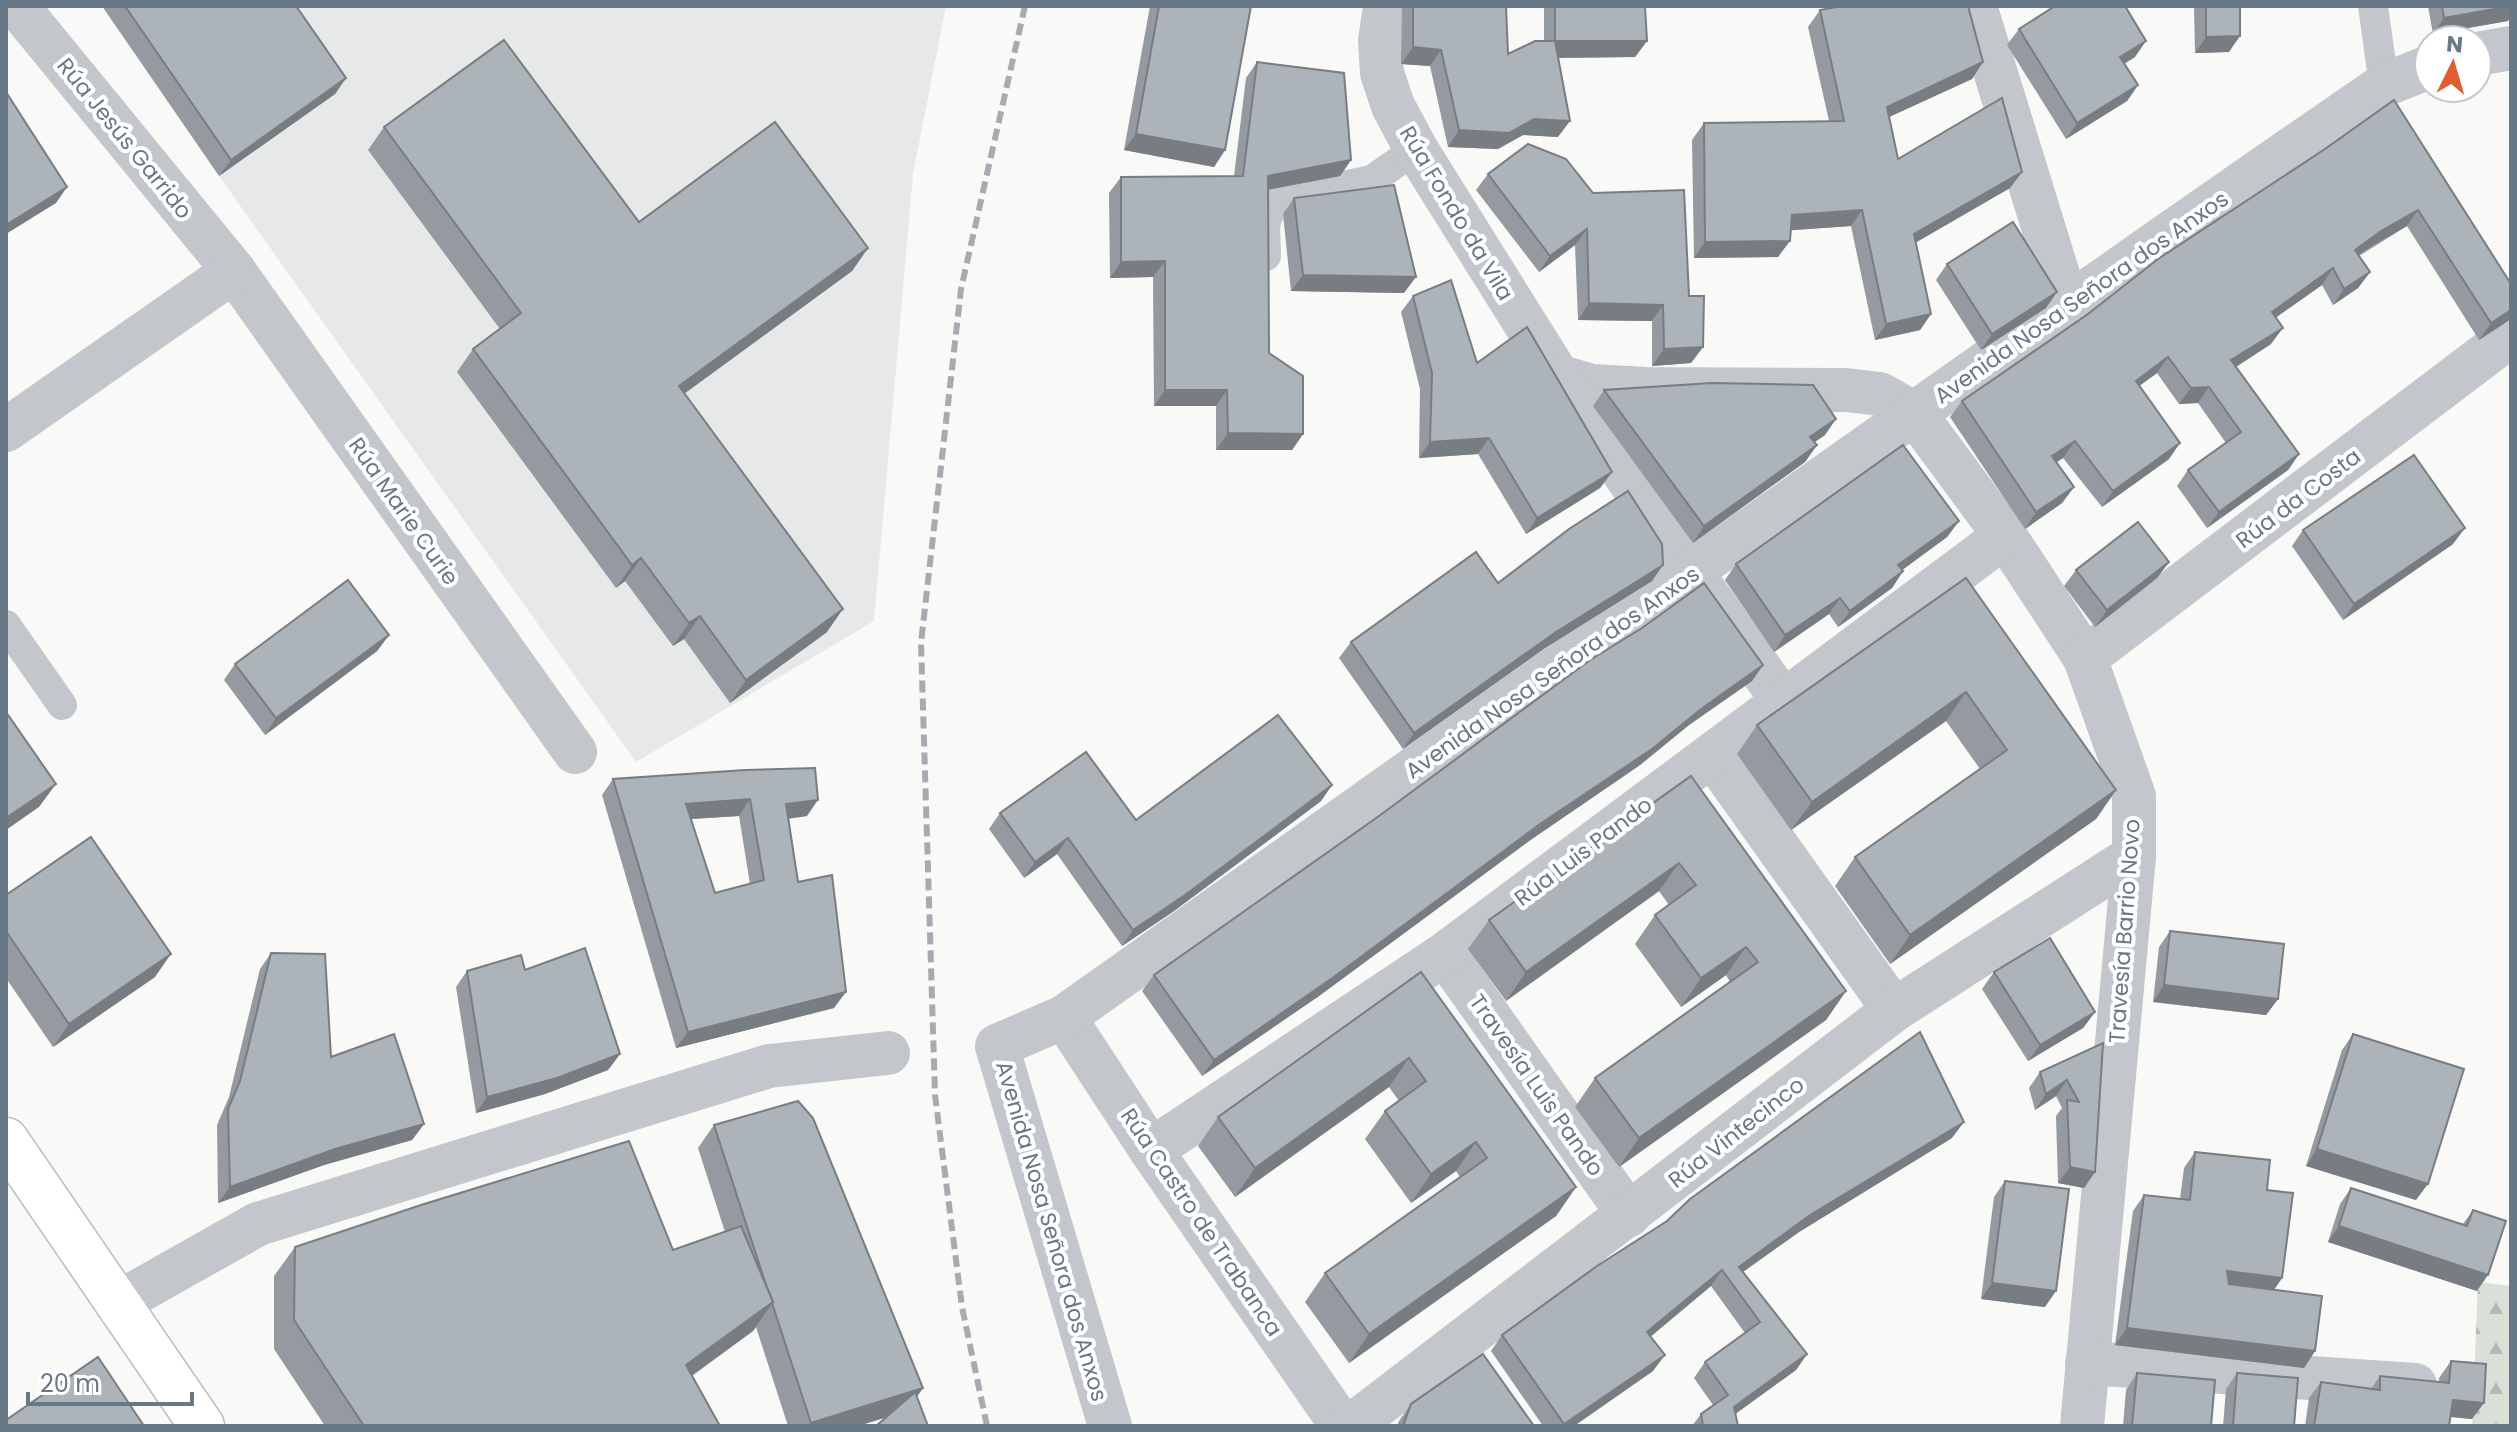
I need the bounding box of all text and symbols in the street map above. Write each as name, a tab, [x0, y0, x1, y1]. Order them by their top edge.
north arrow	[2413, 24, 2493, 104]
text: N	[2445, 28, 2464, 61]
street label: Rúa Jesús Garrido	[50, 51, 199, 225]
street label: Rúa Fondo da Vila	[1392, 120, 1521, 306]
street label: Avenida Nosa Señora dos Anxos	[1928, 184, 2235, 411]
street label: Rúa Marie Curie	[341, 431, 466, 591]
street label: Rúa da Costa	[2229, 441, 2367, 556]
street label: Avenida Nosa Señora dos Anxos	[1399, 559, 1706, 786]
street label: Rúa Luis Pando	[1508, 789, 1659, 913]
street label: Travesía Barrio Novo	[2101, 818, 2148, 1044]
street label: Travesía Luis Pando	[1462, 988, 1611, 1182]
street label: Avenida Nosa Señora dos Anxos	[988, 1057, 1115, 1405]
street label: Rúa Vintecinco	[1662, 1070, 1811, 1195]
street label: Rúa Castro de Trabanca	[1113, 1102, 1290, 1343]
scale bar	[28, 1356, 192, 1406]
text: 20 m	[40, 1367, 100, 1400]

